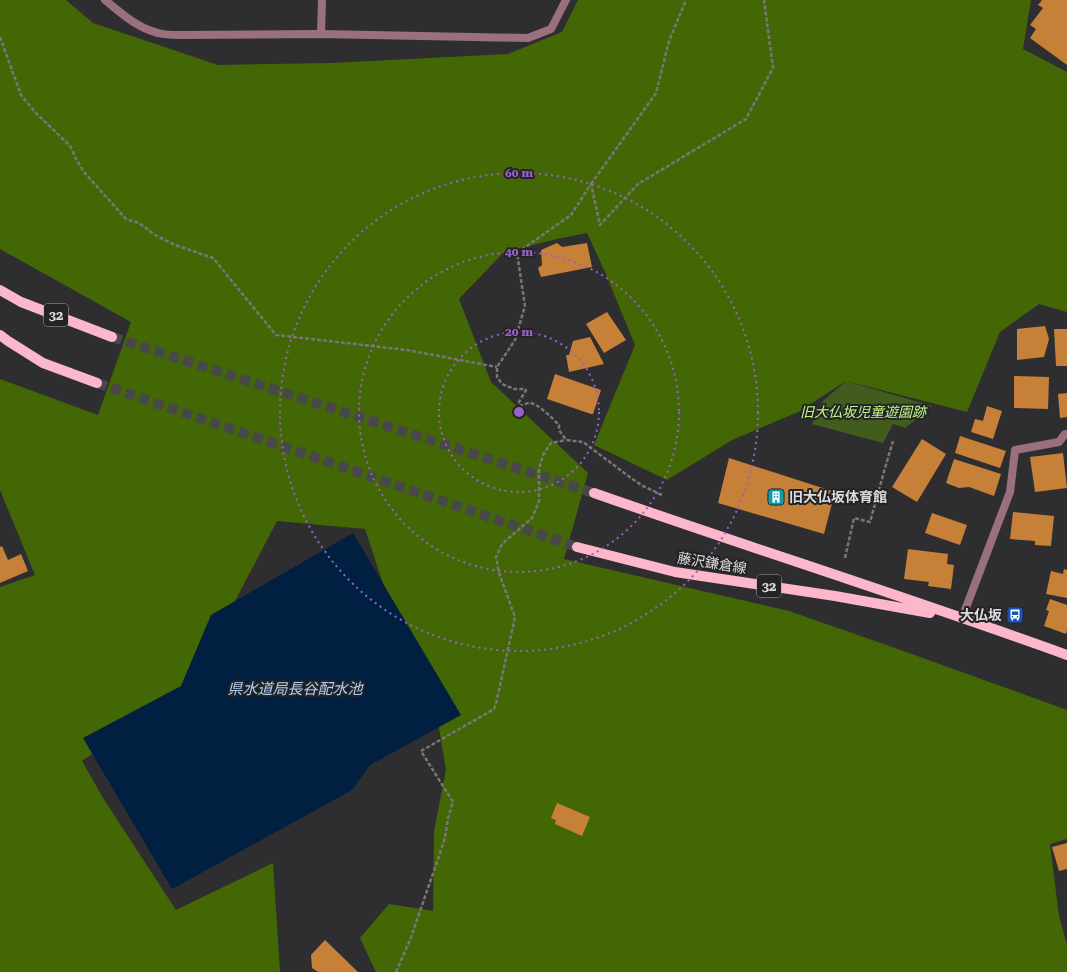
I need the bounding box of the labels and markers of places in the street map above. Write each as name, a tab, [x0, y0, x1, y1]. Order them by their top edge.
centre of rings	[512, 405, 526, 419]
building icon: 旧大仏坂体育館	[766, 487, 786, 507]
place label: 旧大仏坂体育館	[789, 489, 887, 505]
bus stop icon: 大仏坂	[1005, 605, 1025, 625]
place label: 大仏坂	[960, 607, 1002, 623]

